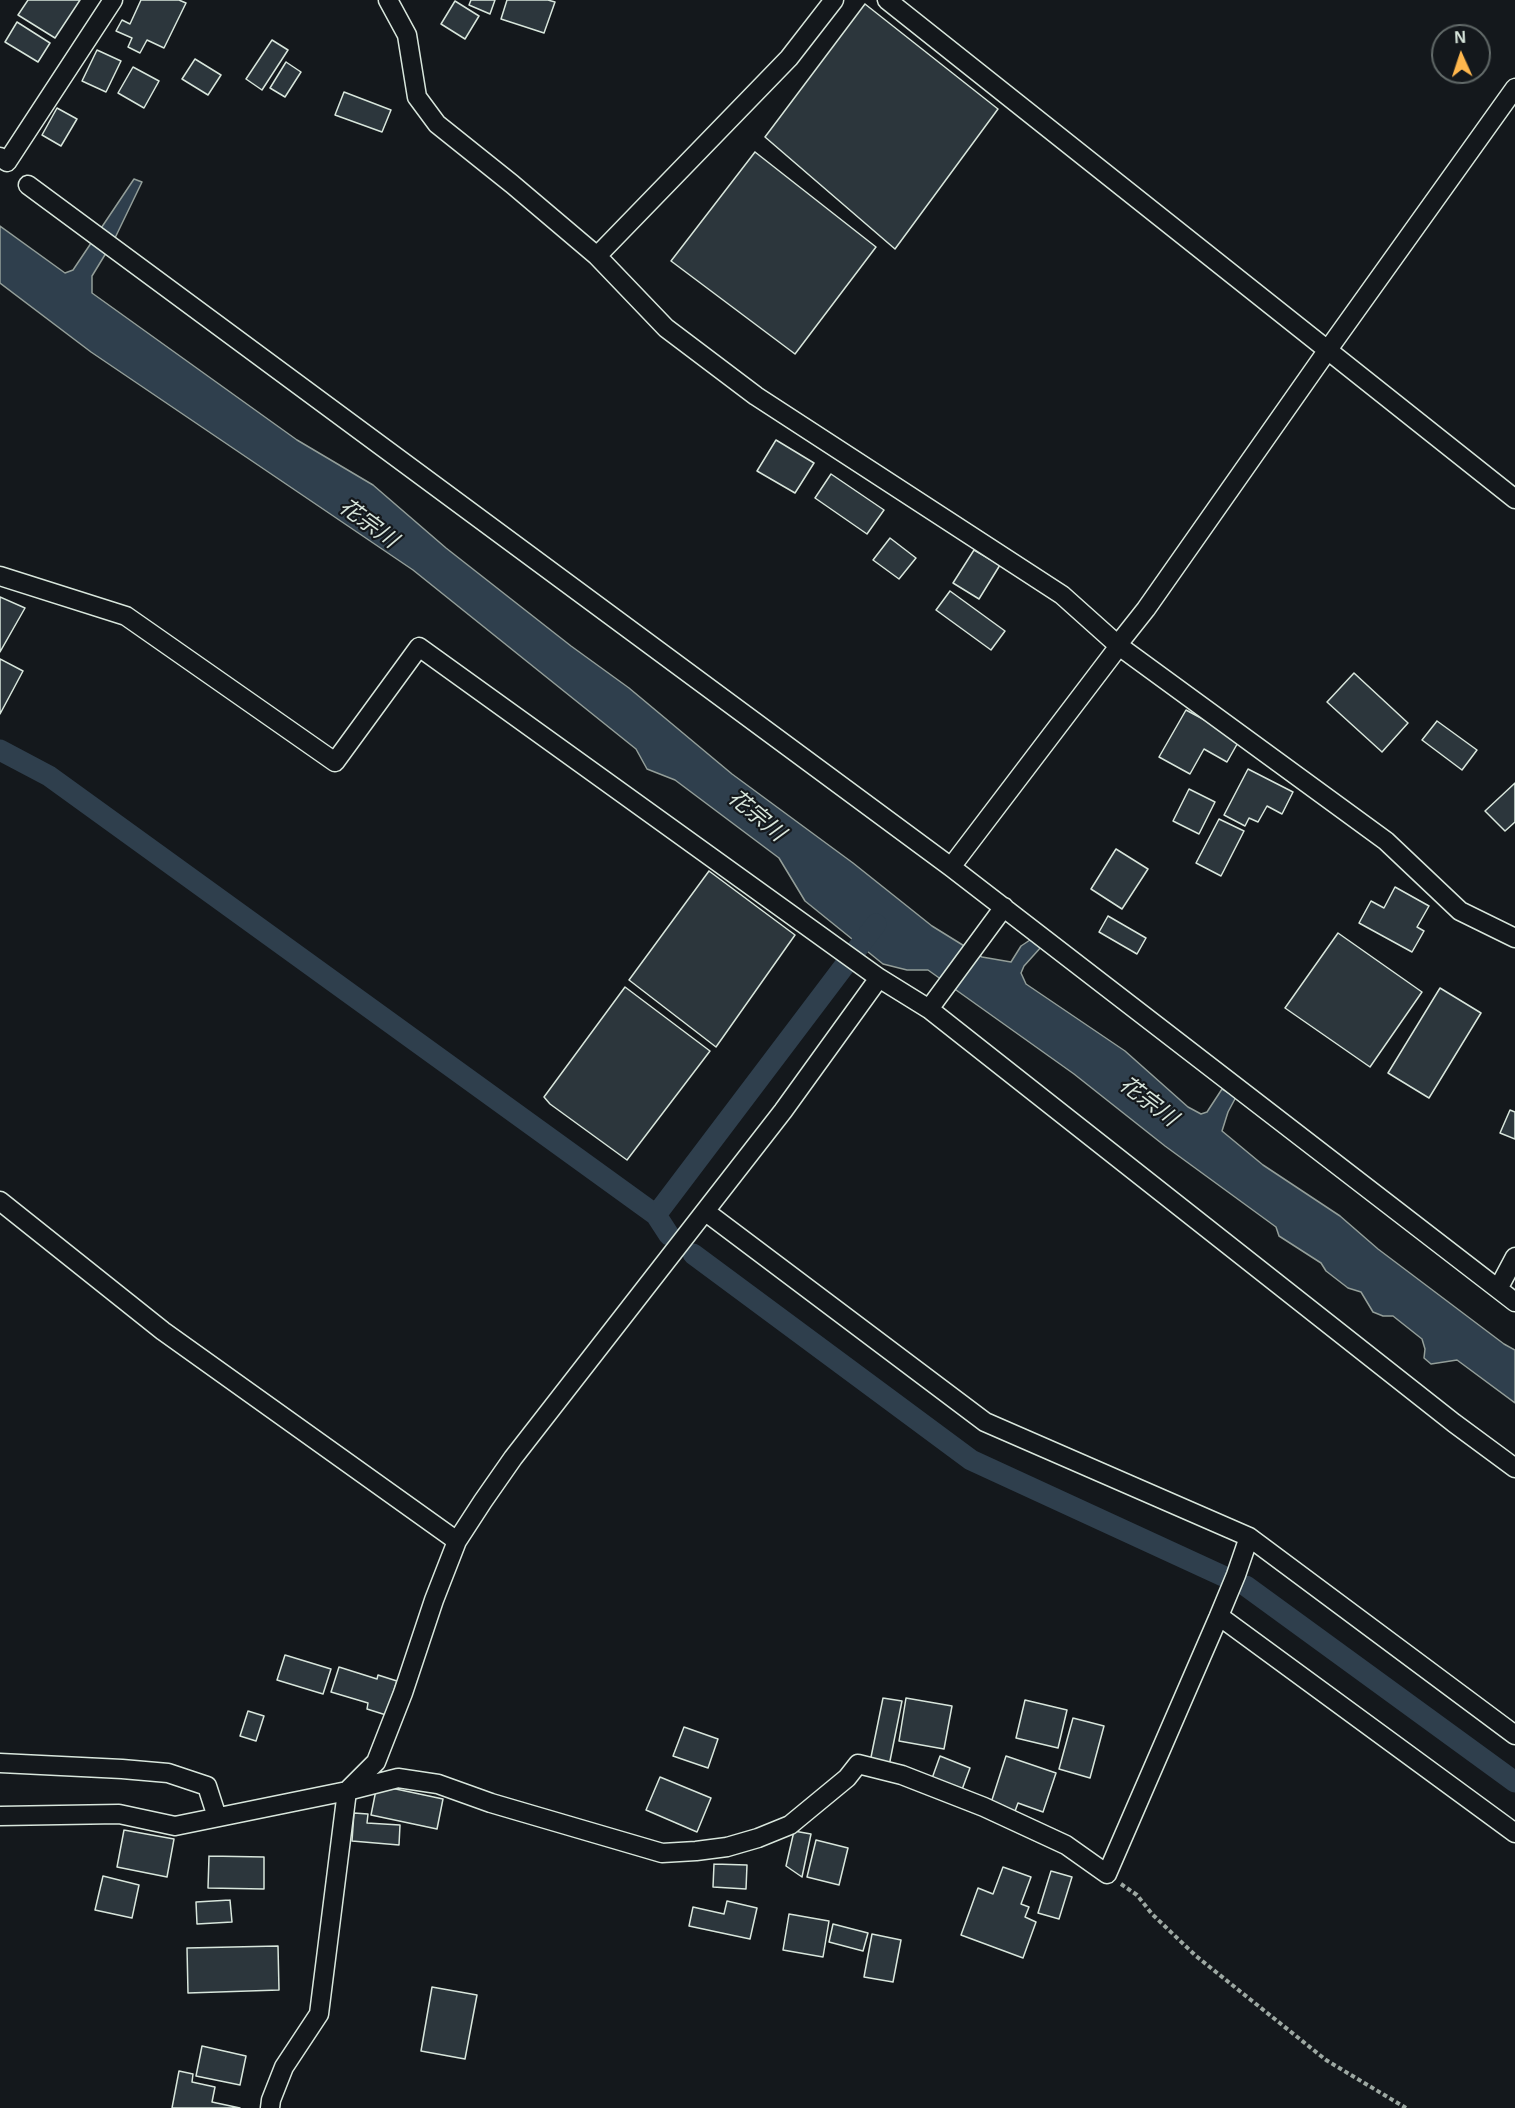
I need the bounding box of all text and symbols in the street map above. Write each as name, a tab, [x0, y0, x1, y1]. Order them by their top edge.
north arrow	[1431, 24, 1491, 84]
text: N	[1454, 29, 1466, 46]
water label: 花宗川	[334, 494, 402, 554]
water label: 花宗川	[722, 785, 790, 847]
water label: 花宗川	[1114, 1072, 1182, 1132]

